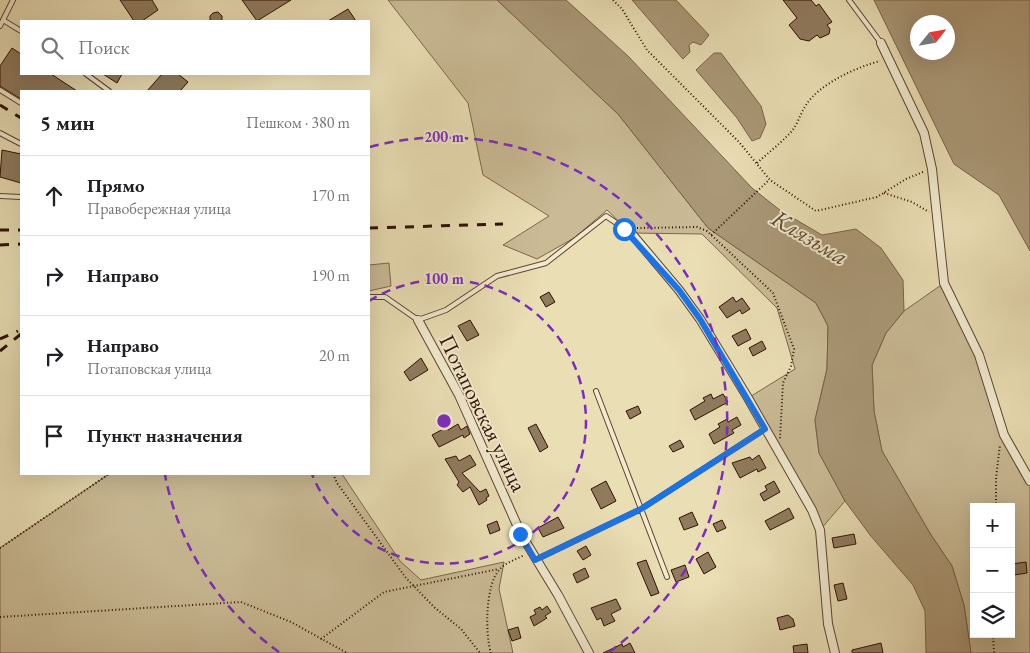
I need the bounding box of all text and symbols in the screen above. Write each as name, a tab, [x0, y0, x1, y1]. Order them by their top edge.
north arrow	[910, 15, 955, 60]
search box	[20, 20, 370, 75]
icon: search	[38, 34, 66, 62]
text: Поиск	[78, 35, 130, 60]
text: 5 мин	[40, 109, 95, 136]
text: Пешком · 380 m	[246, 112, 350, 133]
text: 200 m	[424, 127, 464, 146]
text: Прямо	[87, 173, 145, 198]
icon: ahead	[40, 182, 68, 210]
text: 170 m	[311, 185, 350, 206]
text: Правобережная улица	[87, 198, 231, 219]
water label: Клязьма	[765, 202, 854, 272]
route start	[613, 218, 636, 241]
icon: right	[40, 262, 68, 290]
text: Направо	[87, 263, 159, 288]
text: 190 m	[311, 265, 350, 286]
text: 100 m	[424, 269, 464, 288]
street label: Потаповская улица	[432, 330, 534, 497]
text: Направо	[87, 333, 159, 358]
icon: right	[40, 342, 68, 370]
text: 20 m	[319, 345, 350, 366]
text: Потаповская улица	[87, 358, 212, 379]
centre of rings	[435, 412, 453, 430]
icon: arrive	[40, 422, 68, 450]
text: Пункт назначения	[87, 423, 243, 448]
map controls	[970, 503, 1015, 638]
button: +	[970, 503, 1015, 548]
route end	[509, 523, 532, 546]
button: −	[970, 548, 1015, 593]
button: layers	[970, 593, 1015, 638]

